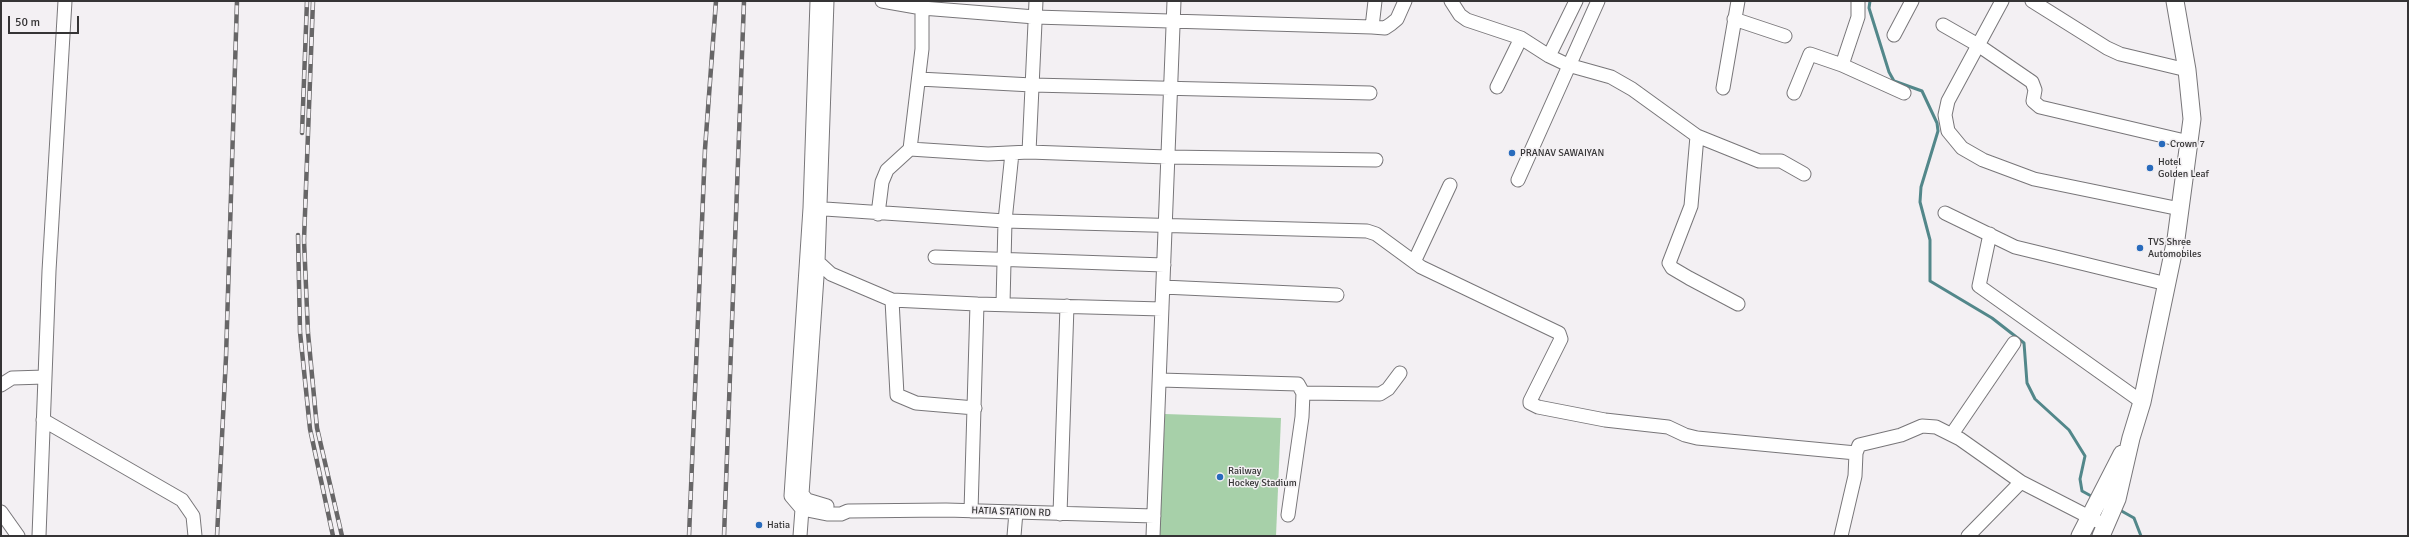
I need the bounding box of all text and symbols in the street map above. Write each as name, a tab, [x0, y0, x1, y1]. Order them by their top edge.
scale bar	[10, 8, 81, 34]
text: 50 m	[15, 15, 40, 30]
place label: Crown 7	[2170, 138, 2205, 150]
marker: Crown 7	[2157, 139, 2167, 149]
place label: PRANAV SAWAIYAN	[1520, 147, 1604, 159]
marker: PRANAV SAWAIYAN	[1507, 148, 1517, 158]
place label: Hotel Golden Leaf	[2158, 156, 2209, 180]
marker: Hotel Golden Leaf	[2145, 163, 2155, 173]
place label: TVS Shree Automobiles	[2148, 236, 2201, 260]
marker: TVS Shree Automobiles	[2135, 243, 2145, 253]
place label: Railway Hockey Stadium	[1228, 465, 1297, 488]
marker: Railway Hockey Stadium	[1215, 472, 1225, 482]
street label: HATIA STATION RD	[971, 505, 1051, 519]
place label: Hatia	[767, 519, 790, 531]
marker: Hatia	[754, 520, 764, 530]

